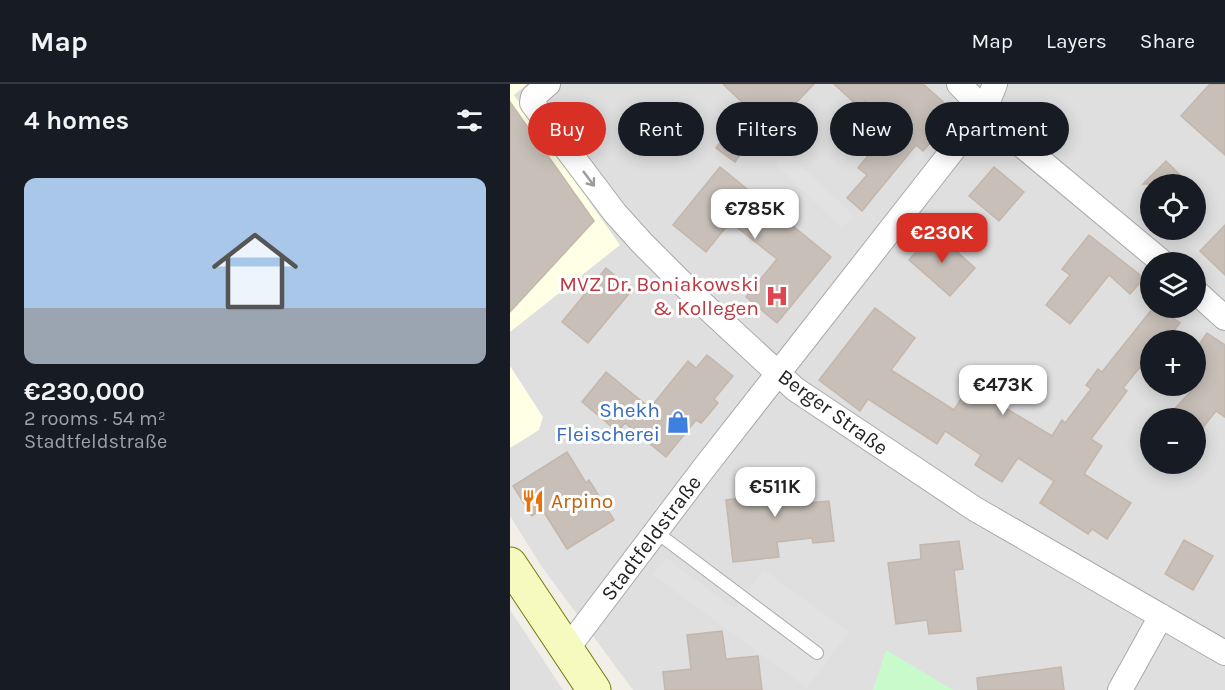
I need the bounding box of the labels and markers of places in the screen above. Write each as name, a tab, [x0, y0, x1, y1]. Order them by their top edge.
pin: €785K	[713, 189, 797, 240]
pin: €230K	[900, 213, 984, 264]
place label: MVZ Dr. Boniakowski & Kollegen	[559, 272, 759, 320]
hospital icon: MVZ Dr. Boniakowski & Kollegen	[764, 283, 790, 309]
pin: €473K	[961, 365, 1045, 416]
place label: Shekh Fleischerei	[556, 398, 660, 446]
shop icon: Shekh Fleischerei	[665, 409, 691, 435]
pin: €511K	[733, 467, 817, 518]
restaurant icon: Arpino	[520, 488, 546, 514]
place label: Arpino	[551, 489, 613, 513]

